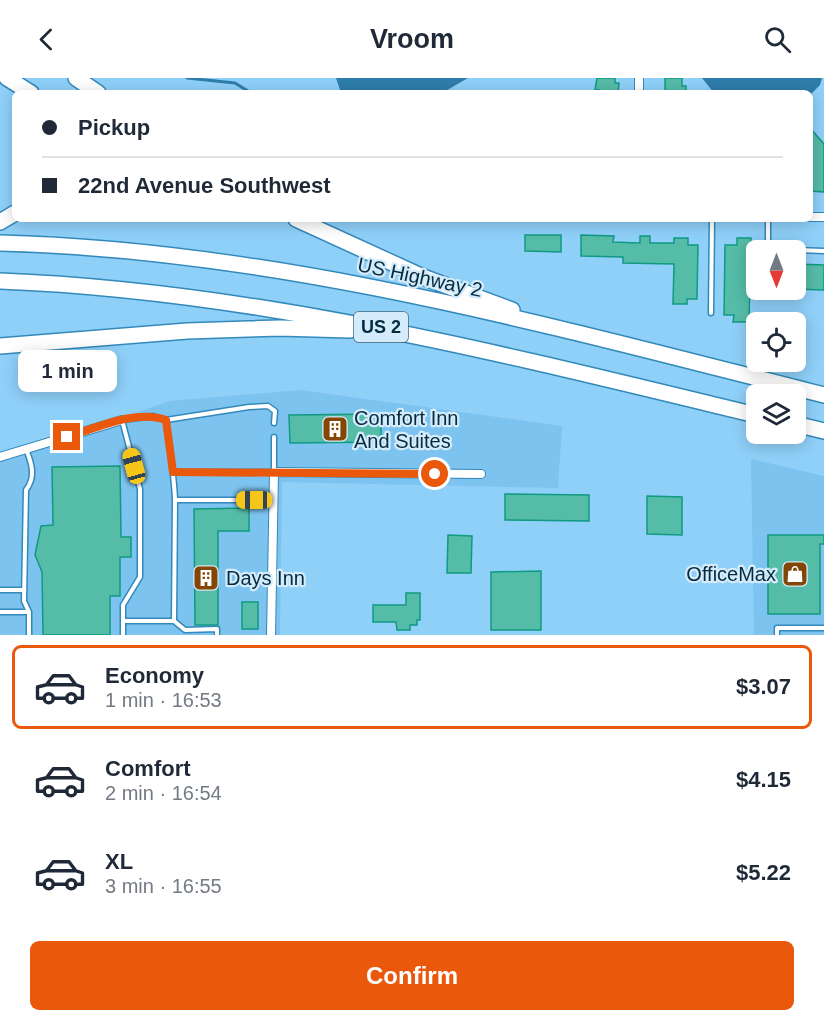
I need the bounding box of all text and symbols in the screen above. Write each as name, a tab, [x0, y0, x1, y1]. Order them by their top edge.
icon: back	[30, 23, 63, 56]
icon: search	[761, 23, 794, 56]
text: Vroom	[370, 24, 454, 54]
text: Pickup	[78, 115, 150, 140]
text: 22nd Avenue Southwest	[78, 173, 331, 198]
north arrow	[746, 240, 806, 300]
map controls	[746, 240, 806, 444]
street label: US Highway 2	[356, 253, 484, 301]
road number: US 2	[354, 312, 408, 342]
button: locate	[746, 312, 806, 372]
callout: 1 min	[17, 350, 116, 392]
text: 1 min	[41, 360, 94, 382]
button: layers	[746, 384, 806, 444]
place label: Comfort Inn And Suites	[354, 407, 458, 452]
building icon: Comfort Inn And Suites	[320, 414, 350, 444]
route end	[53, 423, 80, 450]
car	[121, 446, 147, 486]
route start	[421, 460, 448, 487]
car	[236, 491, 272, 509]
shop icon: OfficeMax	[780, 559, 810, 589]
building icon: Days Inn	[191, 563, 221, 593]
place label: OfficeMax	[686, 563, 776, 585]
place label: Days Inn	[226, 567, 305, 589]
icon: car	[33, 660, 87, 714]
text: Economy	[105, 663, 204, 688]
text: $3.07	[736, 674, 791, 699]
text: 1 min · 16:53	[105, 689, 222, 711]
icon: car	[33, 753, 87, 807]
text: Comfort	[105, 756, 191, 781]
text: $4.15	[736, 767, 791, 792]
text: 2 min · 16:54	[105, 782, 222, 804]
icon: car	[33, 846, 87, 900]
text: XL	[105, 849, 133, 874]
text: $5.22	[736, 860, 791, 885]
text: 3 min · 16:55	[105, 875, 222, 897]
button: Confirm	[30, 941, 794, 1010]

